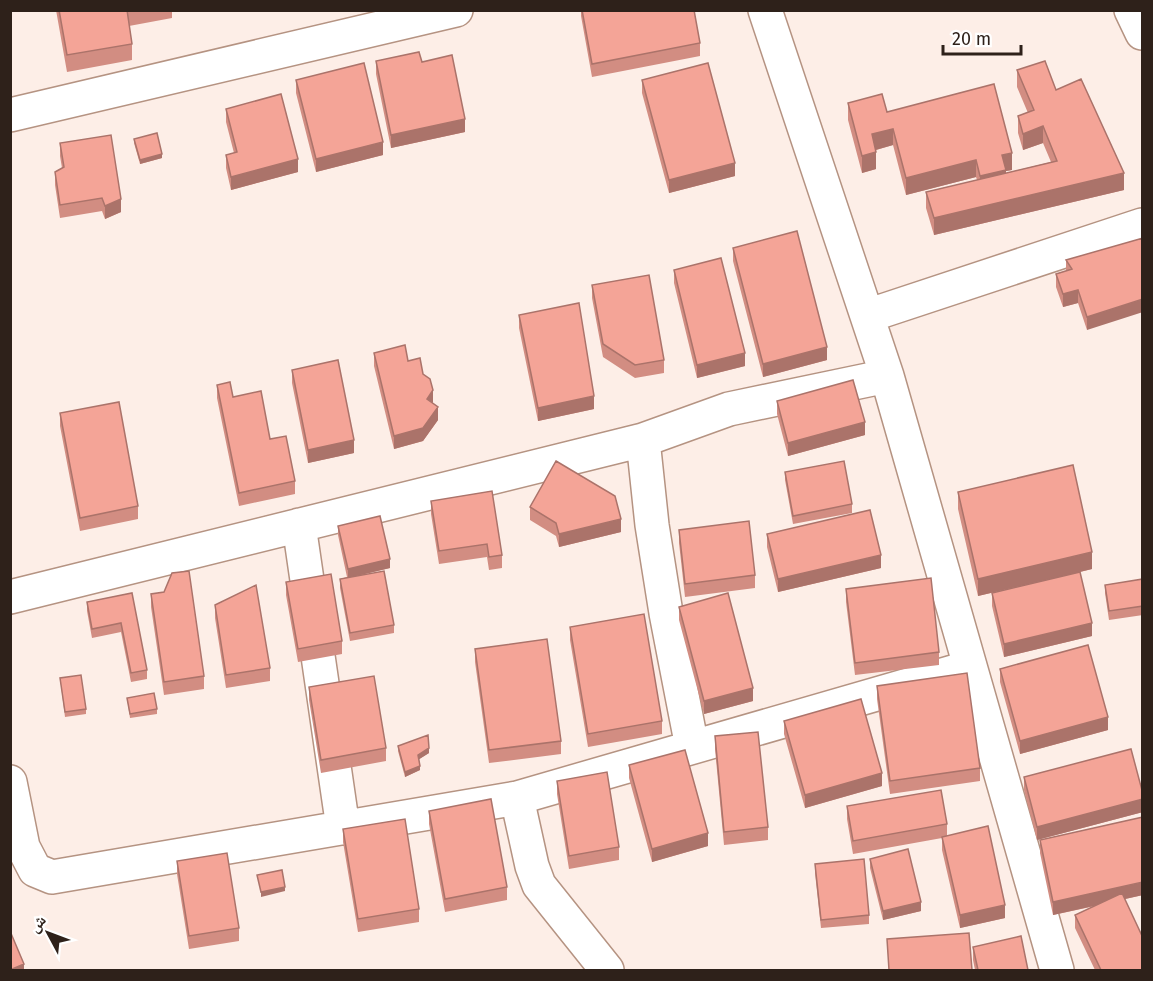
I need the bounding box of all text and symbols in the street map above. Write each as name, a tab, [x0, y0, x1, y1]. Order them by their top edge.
scale bar	[943, 18, 1021, 56]
text: 20 m	[952, 28, 991, 50]
north arrow	[18, 903, 78, 963]
text: ش	[24, 911, 50, 936]

